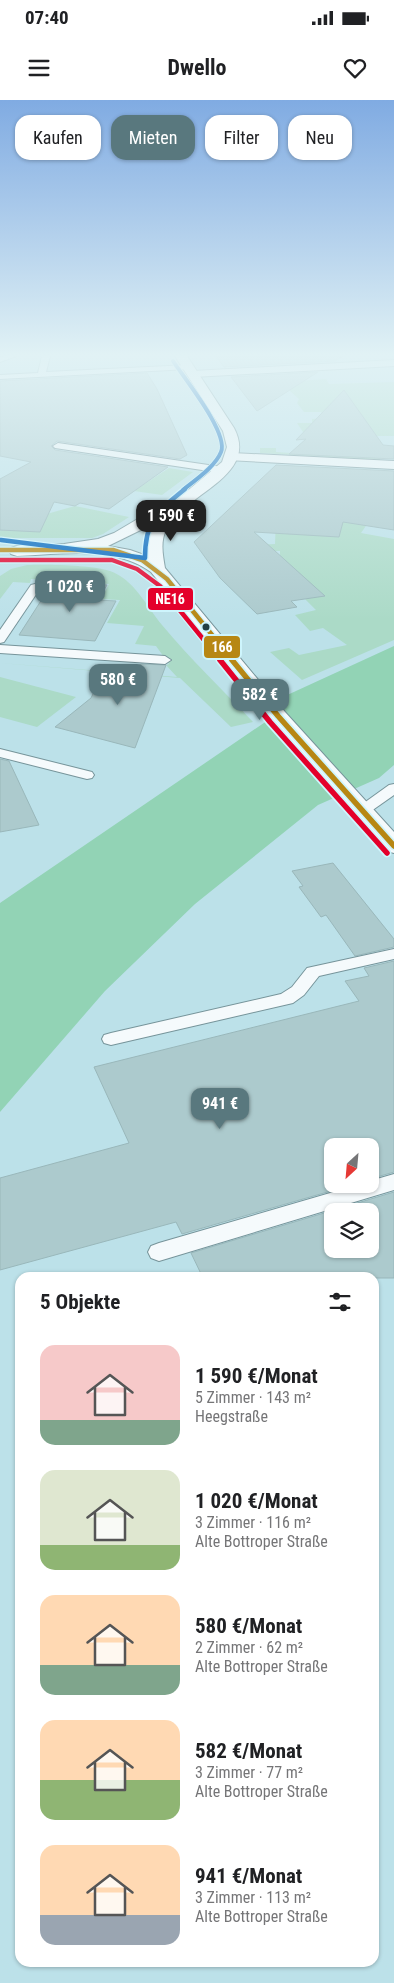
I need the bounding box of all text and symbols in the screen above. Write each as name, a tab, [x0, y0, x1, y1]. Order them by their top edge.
text: 07:40	[25, 6, 69, 29]
icon: menu	[25, 54, 53, 82]
icon: heart	[341, 54, 369, 82]
text: Dwello	[168, 55, 226, 80]
chip: Kaufen	[15, 115, 101, 160]
chip: Mieten	[111, 115, 195, 160]
chip: Filter	[205, 115, 278, 160]
chip: Neu	[288, 115, 352, 160]
pin: 1 590 €	[125, 500, 217, 542]
text: 1 590 €	[147, 506, 195, 525]
pin: 1 020 €	[24, 570, 116, 613]
text: 1 020 €	[46, 577, 94, 596]
line badge: NE16	[147, 587, 194, 611]
text: NE16	[155, 591, 185, 607]
unlabelled marker	[201, 622, 211, 632]
line badge: 166	[203, 635, 241, 659]
text: 166	[211, 639, 233, 655]
pin: 580 €	[83, 664, 153, 706]
text: 580 €	[100, 670, 136, 689]
pin: 582 €	[225, 678, 295, 721]
text: 582 €	[242, 685, 278, 704]
pin: 941 €	[185, 1088, 255, 1130]
text: 941 €	[202, 1094, 238, 1113]
north arrow	[324, 1138, 379, 1192]
map controls	[324, 1138, 379, 1258]
button: layers	[324, 1203, 379, 1258]
icon: filters	[326, 1288, 354, 1316]
text: 5 Objekte	[40, 1290, 120, 1314]
text: 1 590 €/Monat	[195, 1364, 318, 1388]
icon: home	[80, 1365, 140, 1425]
text: 5 Zimmer · 143 m²	[195, 1388, 311, 1407]
text: Heegstraße	[195, 1407, 268, 1426]
text: 1 020 €/Monat	[195, 1489, 318, 1513]
icon: home	[80, 1490, 140, 1550]
text: 3 Zimmer · 116 m²	[195, 1513, 311, 1532]
text: Alte Bottroper Straße	[195, 1532, 328, 1551]
text: 580 €/Monat	[195, 1614, 302, 1638]
icon: home	[80, 1615, 140, 1675]
text: 2 Zimmer · 62 m²	[195, 1638, 303, 1657]
text: Alte Bottroper Straße	[195, 1657, 328, 1676]
text: 582 €/Monat	[195, 1739, 302, 1763]
icon: home	[80, 1740, 140, 1800]
text: 3 Zimmer · 77 m²	[195, 1763, 303, 1782]
text: Alte Bottroper Straße	[195, 1782, 328, 1801]
text: 941 €/Monat	[195, 1864, 302, 1888]
icon: home	[80, 1865, 140, 1925]
text: 3 Zimmer · 113 m²	[195, 1888, 311, 1907]
text: Alte Bottroper Straße	[195, 1907, 328, 1926]

